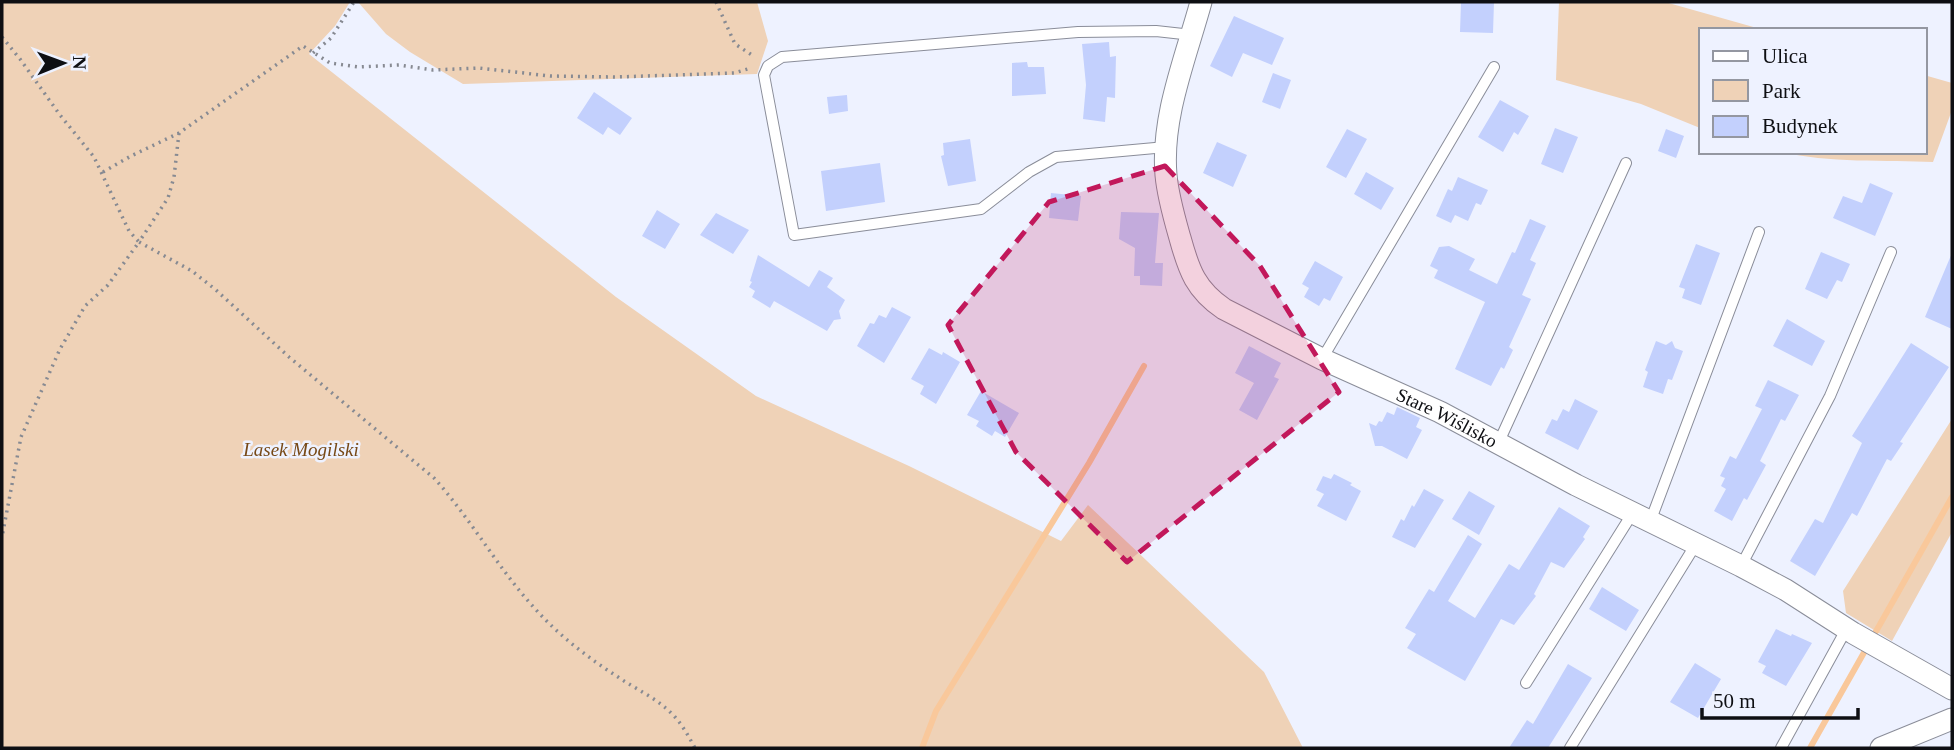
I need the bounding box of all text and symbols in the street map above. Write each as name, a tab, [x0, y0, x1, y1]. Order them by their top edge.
north arrow	[28, 28, 98, 98]
legend	[1699, 28, 1926, 154]
text: Ulica	[1762, 44, 1808, 68]
text: N	[69, 56, 90, 70]
text: Park	[1762, 79, 1801, 103]
text: Budynek	[1762, 114, 1838, 138]
street label: Stare Wiślisko	[1393, 383, 1501, 451]
park label: Lasek Mogilski	[242, 439, 359, 460]
scale bar	[1702, 676, 1858, 720]
text: 50 m	[1713, 689, 1756, 713]

